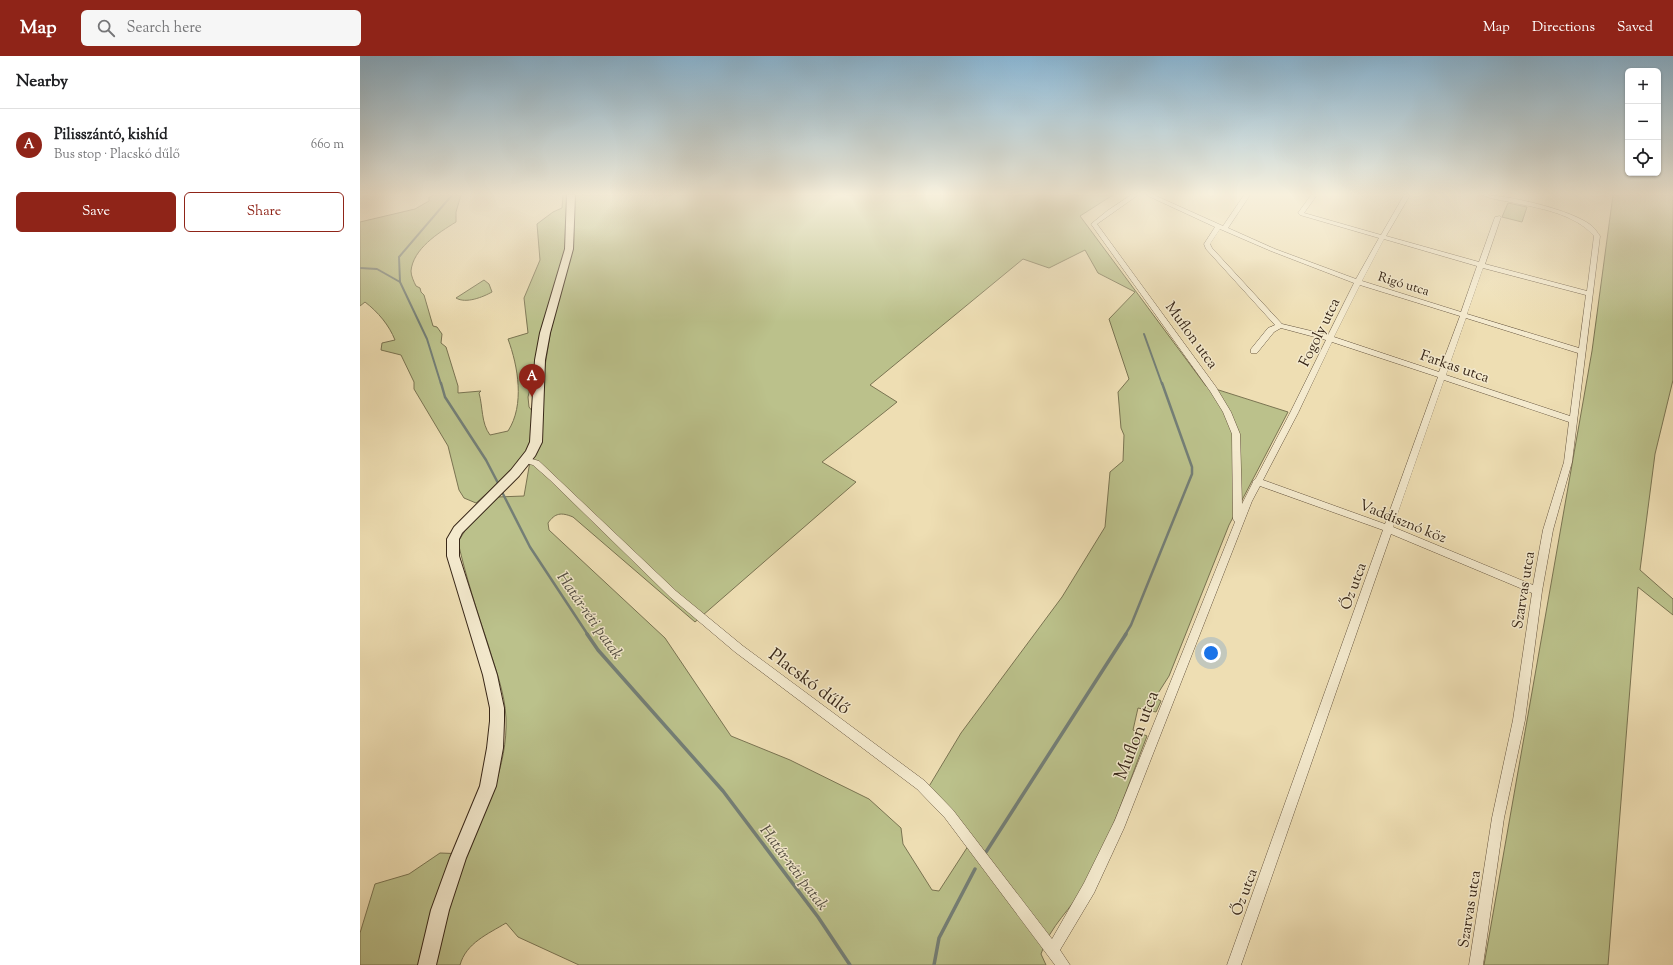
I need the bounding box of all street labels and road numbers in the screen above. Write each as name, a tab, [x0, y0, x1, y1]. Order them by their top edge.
street label: Rigó utca	[1375, 269, 1431, 301]
street label: Fogoly utca	[1295, 295, 1346, 370]
street label: Muflon utca	[1159, 298, 1222, 374]
street label: Farkas utca	[1417, 346, 1492, 389]
street label: Vaddisznó köz	[1356, 495, 1450, 550]
street label: Szarvas utca	[1508, 550, 1541, 631]
street label: Őz utca	[1334, 559, 1373, 613]
street label: Placskó dűlő	[762, 643, 855, 722]
street label: Muflon utca	[1109, 687, 1167, 784]
street label: Őz utca	[1225, 865, 1264, 919]
street label: Szarvas utca	[1454, 869, 1487, 950]

